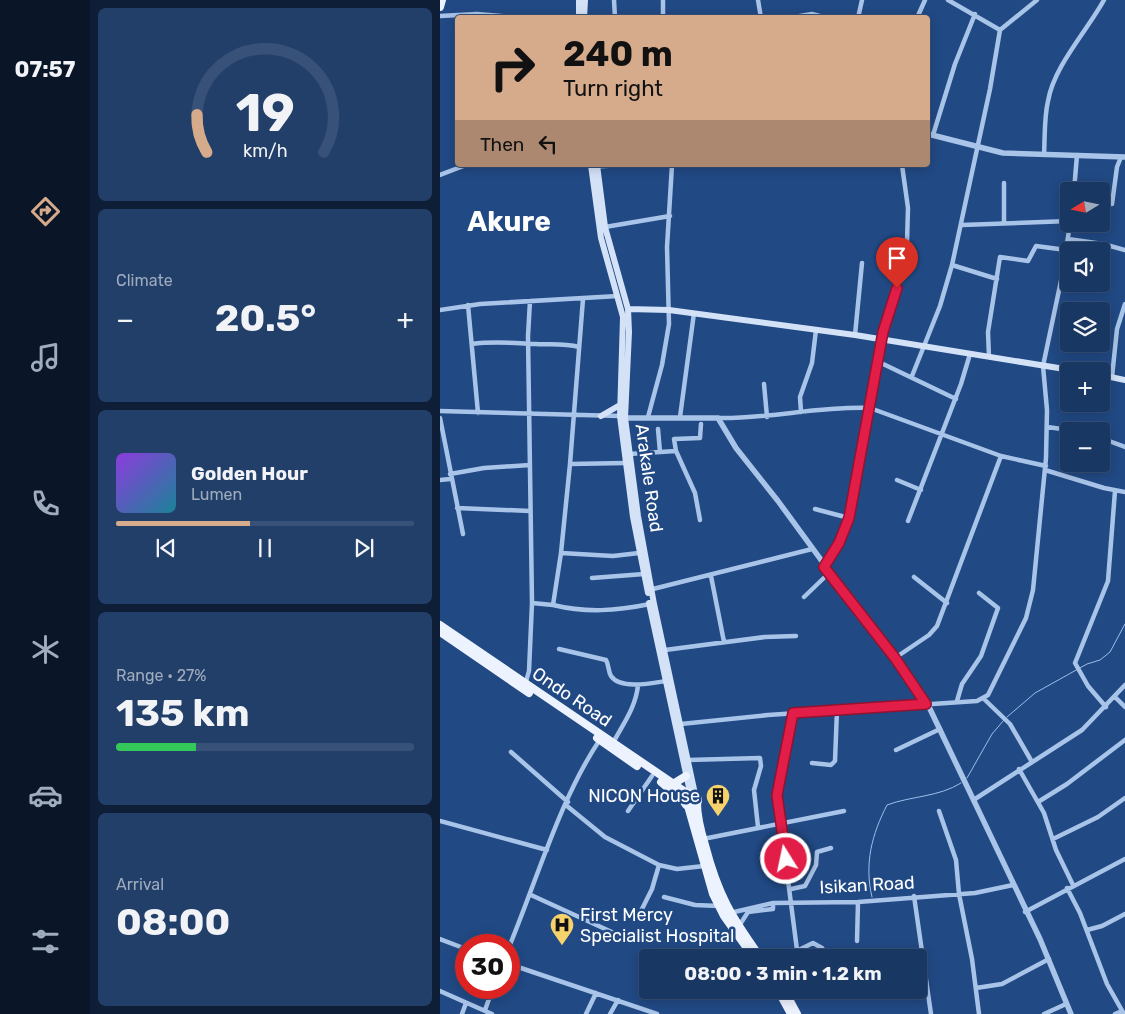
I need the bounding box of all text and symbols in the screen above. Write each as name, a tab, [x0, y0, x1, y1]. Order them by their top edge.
text: 240 m	[563, 33, 673, 75]
icon: right	[480, 35, 545, 100]
text: 07:57	[15, 56, 75, 83]
text: Turn right	[563, 75, 663, 102]
text: 19	[235, 82, 295, 144]
icon: left	[534, 130, 562, 158]
text: Then	[480, 133, 524, 156]
text: km/h	[243, 140, 287, 161]
north arrow	[1060, 182, 1110, 232]
map controls	[1060, 182, 1110, 472]
icon: directions	[28, 194, 63, 229]
district label: Akure	[467, 205, 551, 238]
pin	[876, 237, 918, 288]
button: sound	[1060, 242, 1110, 292]
icon: arrive	[883, 244, 911, 272]
text: Climate	[116, 271, 173, 290]
text: 20.5°	[215, 295, 316, 341]
button: layers	[1060, 302, 1110, 352]
text: −	[116, 303, 134, 336]
text: +	[397, 303, 414, 336]
icon: music	[28, 340, 63, 375]
button: +	[1060, 362, 1110, 412]
street label: Arakale Road	[631, 422, 667, 534]
button: −	[1060, 422, 1110, 472]
text: Golden Hour	[191, 462, 308, 485]
text: Lumen	[191, 485, 242, 504]
icon: phone	[28, 486, 63, 521]
icon: previous	[152, 534, 180, 562]
icon: pause	[251, 534, 279, 562]
icon: next	[350, 534, 378, 562]
icon: climate	[28, 632, 63, 667]
street label: Ondo Road	[528, 662, 616, 732]
text: Range · 27%	[116, 666, 206, 685]
text: 135 km	[116, 690, 250, 736]
icon: car	[28, 778, 63, 813]
building icon: NICON House	[705, 783, 731, 817]
place label: NICON House	[588, 785, 700, 807]
position arrow	[759, 832, 811, 884]
street label: Isikan Road	[819, 872, 915, 898]
text: Arrival	[116, 875, 164, 894]
text: 08:00	[116, 899, 230, 945]
place label: First Mercy Specialist Hospital	[580, 904, 734, 947]
hospital icon: First Mercy Specialist Hospital	[549, 912, 575, 946]
icon: filters	[28, 924, 63, 959]
speed limit sign: 30	[455, 934, 520, 999]
text: 08:00 · 3 min · 1.2 km	[684, 962, 882, 985]

